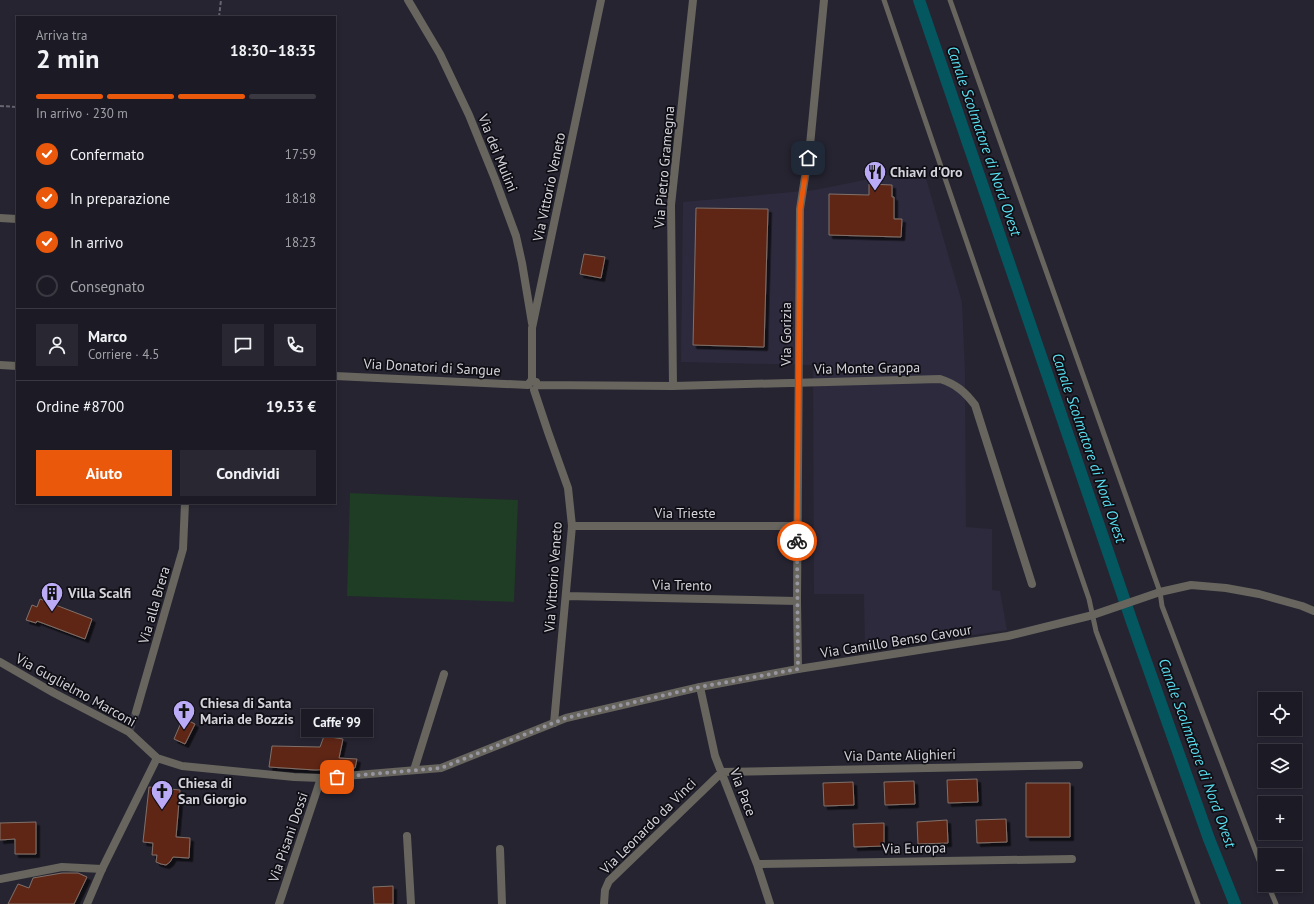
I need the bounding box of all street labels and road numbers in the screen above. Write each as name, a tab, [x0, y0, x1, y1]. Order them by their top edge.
street label: Via Pietro Gramegna	[650, 105, 678, 230]
street label: Via dei Mulini	[474, 111, 522, 195]
street label: Via Vittorio Veneto	[528, 131, 569, 244]
street label: Via Gorizia	[777, 302, 795, 367]
street label: Via Donatori di Sangue	[362, 354, 501, 380]
street label: Via Monte Grappa	[813, 358, 920, 378]
street label: Via Trieste	[653, 504, 716, 522]
street label: Via Vittorio Veneto	[540, 521, 566, 634]
street label: Via alla Brera	[134, 564, 174, 647]
street label: Via Trento	[651, 575, 712, 595]
street label: Via Camillo Benso Cavour	[818, 620, 973, 662]
street label: Via Guglielmo Marconi	[12, 649, 140, 731]
street label: Via Dante Alighieri	[843, 745, 956, 765]
street label: Via Pace	[725, 765, 760, 818]
street label: Via Leonardo da Vinci	[595, 774, 700, 879]
street label: Via Pisani Dossi	[264, 790, 312, 885]
street label: Via Europa	[881, 838, 946, 858]

